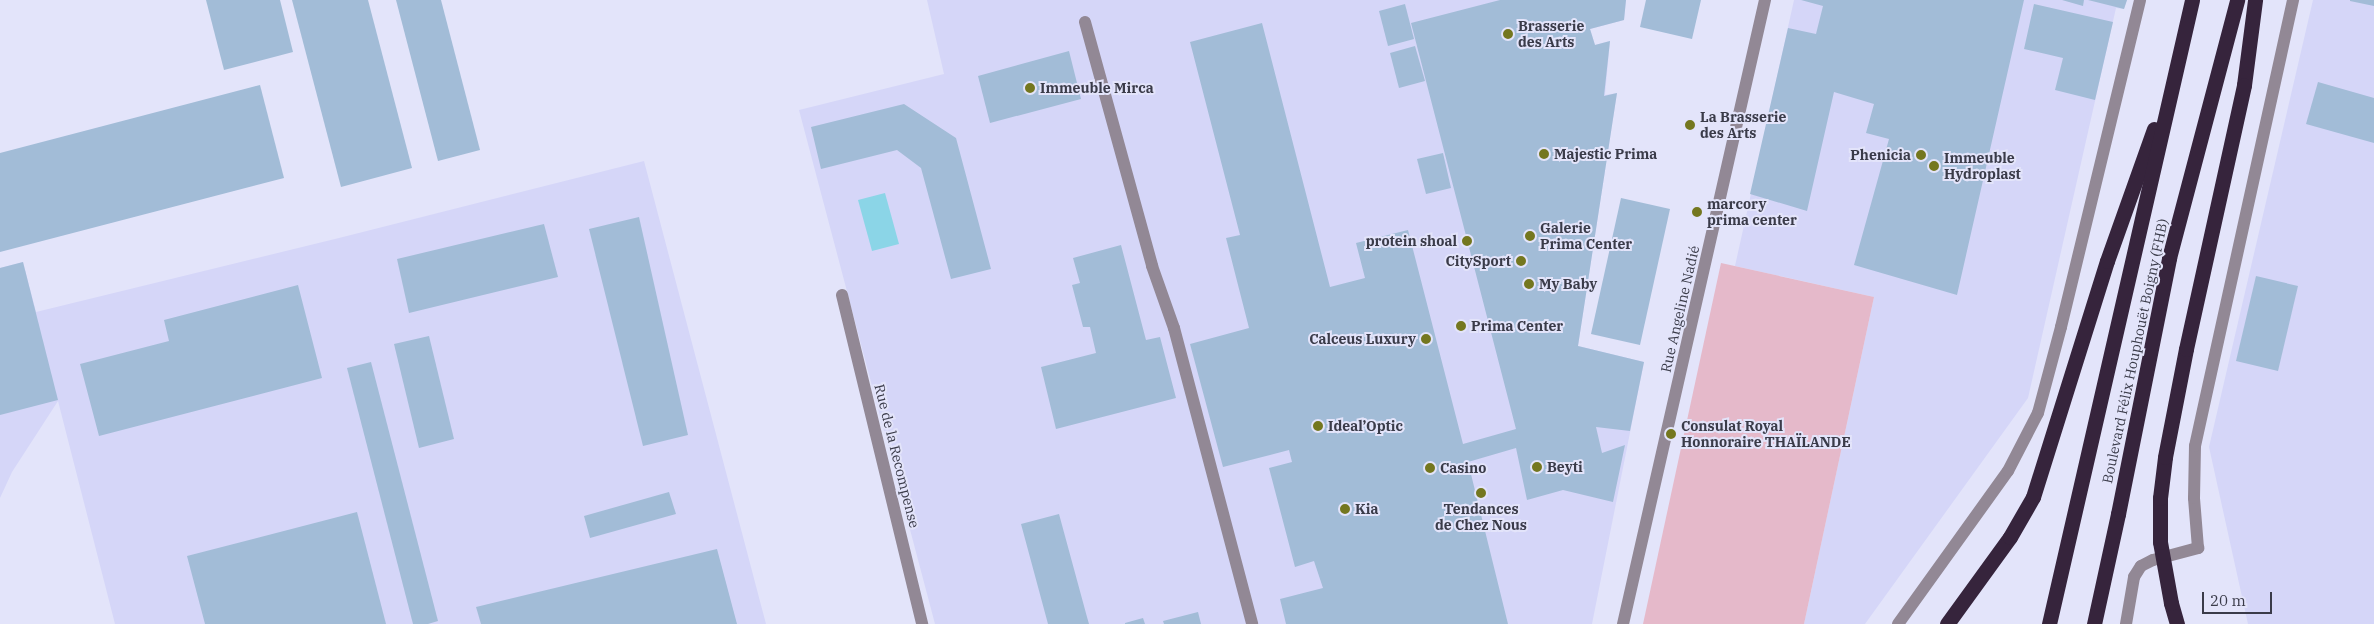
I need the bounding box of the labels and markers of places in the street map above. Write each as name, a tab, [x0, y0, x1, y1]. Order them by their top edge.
place label: Brasserie des Arts	[1518, 18, 1584, 50]
marker: Brasserie des Arts	[1502, 28, 1514, 40]
place label: Immeuble Mirca	[1040, 80, 1154, 96]
marker: Immeuble Mirca	[1024, 82, 1036, 94]
place label: La Brasserie des Arts	[1700, 109, 1786, 142]
marker: La Brasserie des Arts	[1684, 119, 1696, 131]
place label: Majestic Prima	[1554, 146, 1657, 162]
place label: Phenicia	[1850, 147, 1911, 163]
marker: Majestic Prima	[1538, 148, 1550, 160]
marker: Phenicia	[1915, 149, 1927, 161]
place label: Immeuble Hydroplast	[1944, 150, 2021, 182]
marker: Immeuble Hydroplast	[1928, 160, 1940, 172]
place label: marcory prima center	[1707, 196, 1797, 228]
marker: marcory prima center	[1691, 206, 1703, 218]
place label: Galerie Prima Center	[1540, 220, 1632, 252]
marker: Galerie Prima Center	[1524, 230, 1536, 242]
place label: protein shoal	[1366, 233, 1457, 249]
marker: protein shoal	[1461, 235, 1473, 247]
place label: CitySport	[1445, 253, 1511, 269]
marker: CitySport	[1515, 255, 1527, 267]
place label: My Baby	[1539, 276, 1597, 292]
marker: My Baby	[1523, 278, 1535, 290]
place label: Prima Center	[1471, 318, 1563, 334]
marker: Prima Center	[1455, 320, 1467, 332]
place label: Calceus Luxury	[1309, 331, 1416, 347]
marker: Calceus Luxury	[1420, 333, 1432, 345]
place label: Ideal’Optic	[1328, 418, 1403, 434]
place label: Consulat Royal Honnoraire THAÏLANDE	[1681, 418, 1851, 451]
marker: Ideal’Optic	[1312, 420, 1324, 432]
marker: Consulat Royal Honnoraire THAÏLANDE	[1665, 428, 1677, 440]
place label: Beyti	[1547, 459, 1583, 475]
place label: Casino	[1440, 460, 1486, 476]
marker: Beyti	[1531, 461, 1543, 473]
marker: Casino	[1424, 462, 1436, 474]
marker: Tendances de Chez Nous	[1475, 487, 1487, 499]
place label: Kia	[1355, 501, 1378, 517]
place label: Tendances de Chez Nous	[1435, 501, 1527, 534]
marker: Kia	[1339, 503, 1351, 515]

